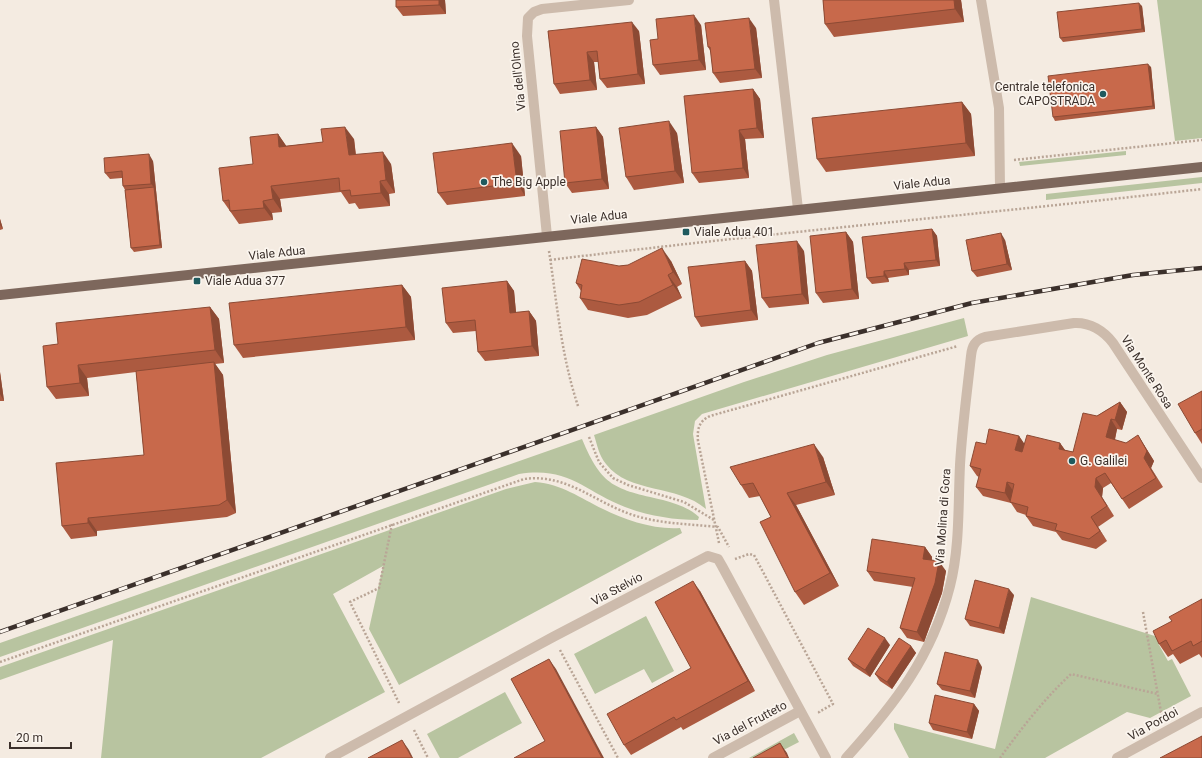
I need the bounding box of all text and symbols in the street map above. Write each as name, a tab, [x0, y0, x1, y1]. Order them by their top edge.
street label: Via dell'Olmo	[507, 40, 529, 111]
place label: Centrale telefonica CAPOSTRADA	[995, 80, 1095, 108]
marker: Centrale telefonica CAPOSTRADA	[1098, 89, 1108, 99]
street label: Viale Adua	[893, 173, 951, 193]
place label: The Big Apple	[492, 175, 566, 189]
marker: The Big Apple	[479, 177, 489, 187]
street label: Viale Adua	[570, 207, 628, 227]
place label: Viale Adua 401	[694, 225, 774, 239]
marker: Viale Adua 401	[681, 227, 691, 237]
street label: Viale Adua	[248, 243, 306, 263]
place label: Viale Adua 377	[205, 274, 286, 288]
marker: Viale Adua 377	[192, 276, 202, 286]
street label: Via Monte Rosa	[1118, 333, 1176, 411]
place label: G. Galilei	[1080, 454, 1127, 468]
marker: G. Galilei	[1067, 456, 1077, 466]
street label: Via Molina di Gora	[933, 468, 953, 566]
street label: Via Stelvio	[589, 570, 645, 608]
street label: Via del Frutteto	[711, 698, 789, 748]
street label: Via Pordoi	[1126, 705, 1180, 743]
scale bar	[10, 724, 71, 750]
text: 20 m	[16, 731, 43, 745]

